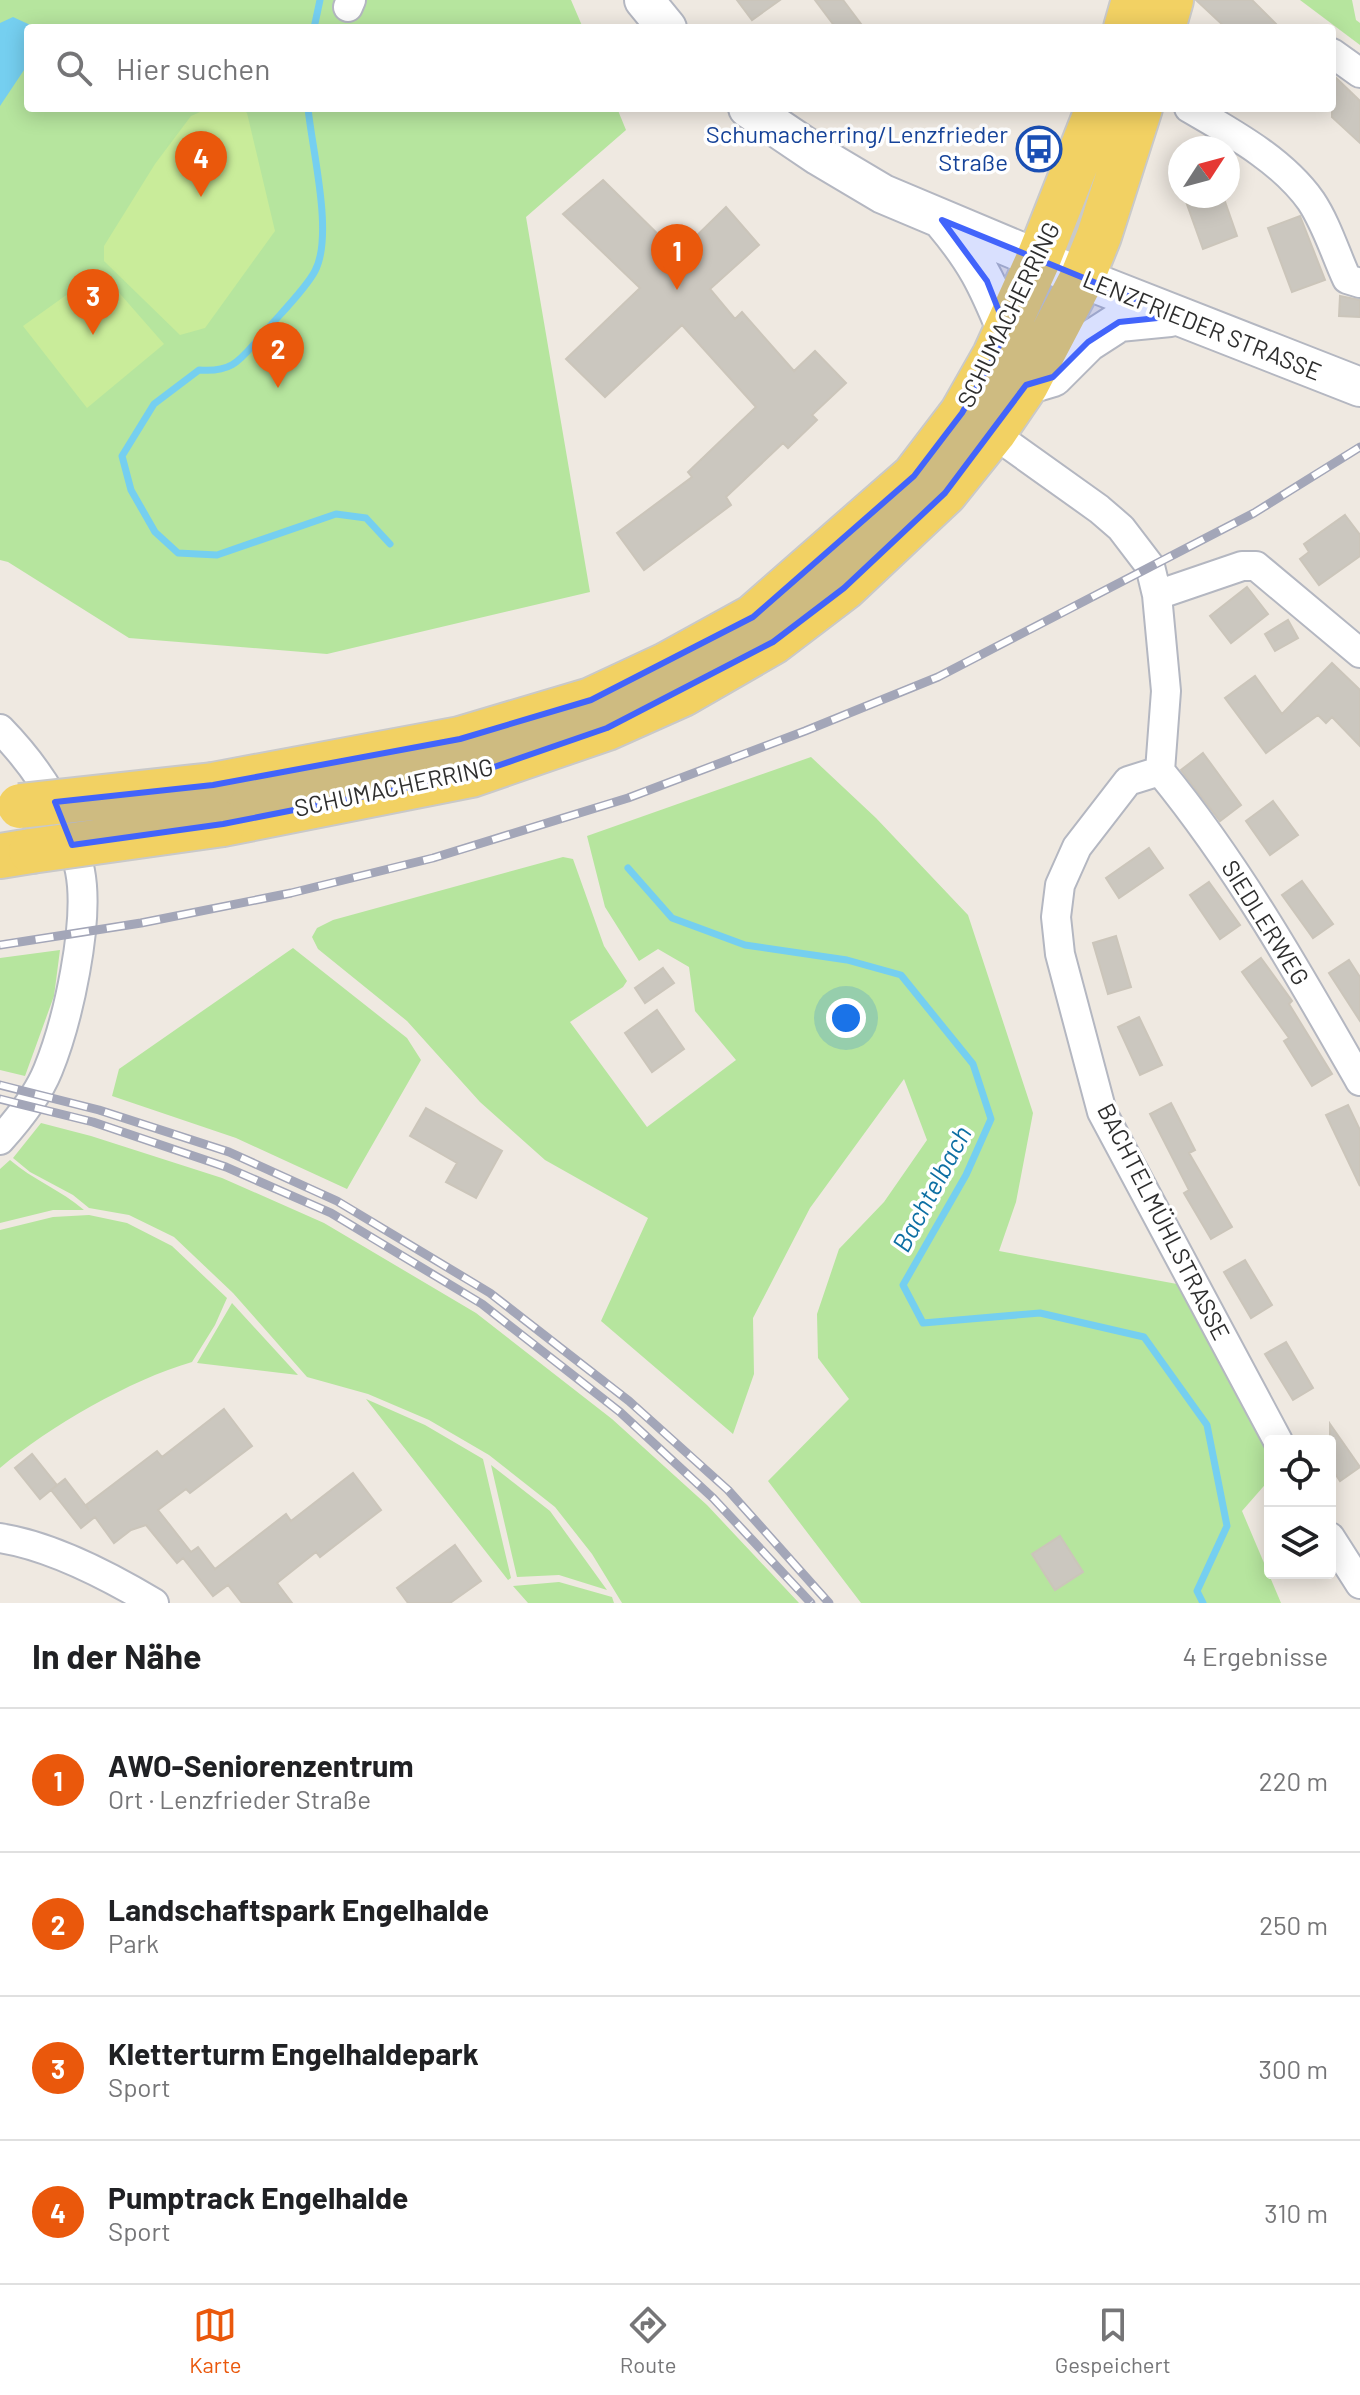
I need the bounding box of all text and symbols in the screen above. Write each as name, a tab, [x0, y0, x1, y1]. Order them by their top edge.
search box	[24, 24, 1336, 112]
icon: search	[52, 46, 96, 90]
text: Hier suchen	[116, 50, 270, 86]
place label: Schumacherring/Lenzfrieder Straße	[706, 119, 1008, 176]
bus stop icon: Schumacherring/Lenzfrieder Straße	[1015, 125, 1063, 173]
pin: 4	[175, 131, 227, 197]
north arrow	[1168, 136, 1240, 208]
street label: SCHUMACHERRING	[950, 217, 1065, 412]
pin: 1	[651, 224, 703, 290]
street label: LENZFRIEDER STRASSE	[1079, 264, 1326, 386]
pin: 3	[67, 269, 119, 335]
pin: 2	[252, 322, 304, 388]
street label: SCHUMACHERRING	[292, 751, 496, 822]
street label: SIEDLERWEG	[1216, 854, 1316, 990]
your location	[826, 998, 866, 1038]
street label: BACHTELMÜHLSTRASSE	[1092, 1098, 1237, 1345]
water label: Bachtelbach	[885, 1120, 977, 1257]
map controls	[1264, 1435, 1336, 1579]
button: locate	[1264, 1435, 1336, 1507]
button: layers	[1264, 1507, 1336, 1579]
text: In der Nähe	[32, 1635, 202, 1676]
text: 4 Ergebnisse	[1183, 1640, 1328, 1671]
text: AWO-Seniorenzentrum	[108, 1747, 414, 1783]
text: 1	[53, 1765, 63, 1796]
text: 220 m	[1259, 1765, 1328, 1796]
text: Ort · Lenzfrieder Straße	[108, 1783, 371, 1814]
text: Landschaftspark Engelhalde	[108, 1891, 489, 1927]
text: 2	[51, 1909, 65, 1940]
text: 250 m	[1259, 1909, 1328, 1940]
text: Park	[108, 1927, 159, 1958]
text: Kletterturm Engelhaldepark	[108, 2035, 479, 2071]
text: 3	[51, 2053, 65, 2084]
text: 300 m	[1259, 2053, 1328, 2084]
text: Sport	[108, 2071, 171, 2102]
text: Pumptrack Engelhalde	[108, 2179, 408, 2215]
text: 4	[50, 2197, 66, 2228]
text: 310 m	[1264, 2197, 1328, 2228]
text: Sport	[108, 2215, 171, 2246]
tab: Karte	[189, 2303, 242, 2377]
tab: Route	[620, 2303, 676, 2377]
tab: Gespeichert	[1055, 2303, 1171, 2377]

